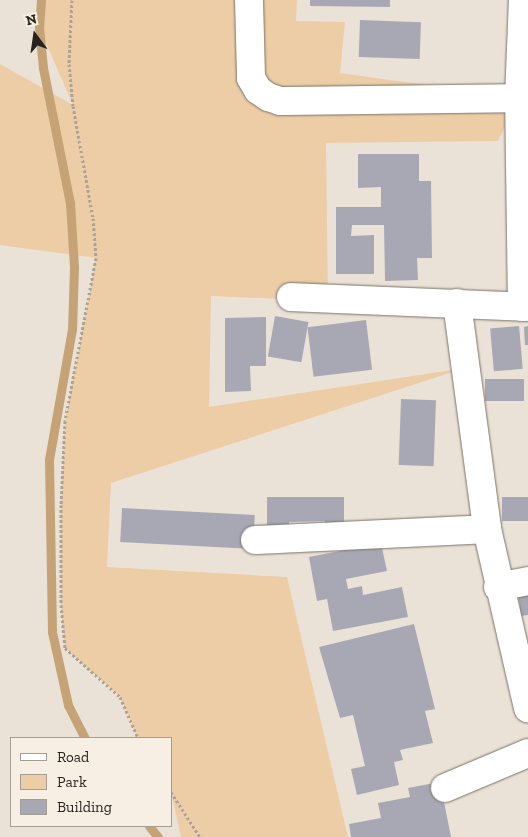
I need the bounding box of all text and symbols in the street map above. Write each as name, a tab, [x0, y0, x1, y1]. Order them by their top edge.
north arrow	[10, 10, 60, 60]
text: N	[24, 10, 38, 29]
legend	[10, 737, 172, 827]
text: Road	[57, 748, 89, 766]
text: Park	[57, 773, 87, 791]
text: Building	[57, 798, 112, 816]

